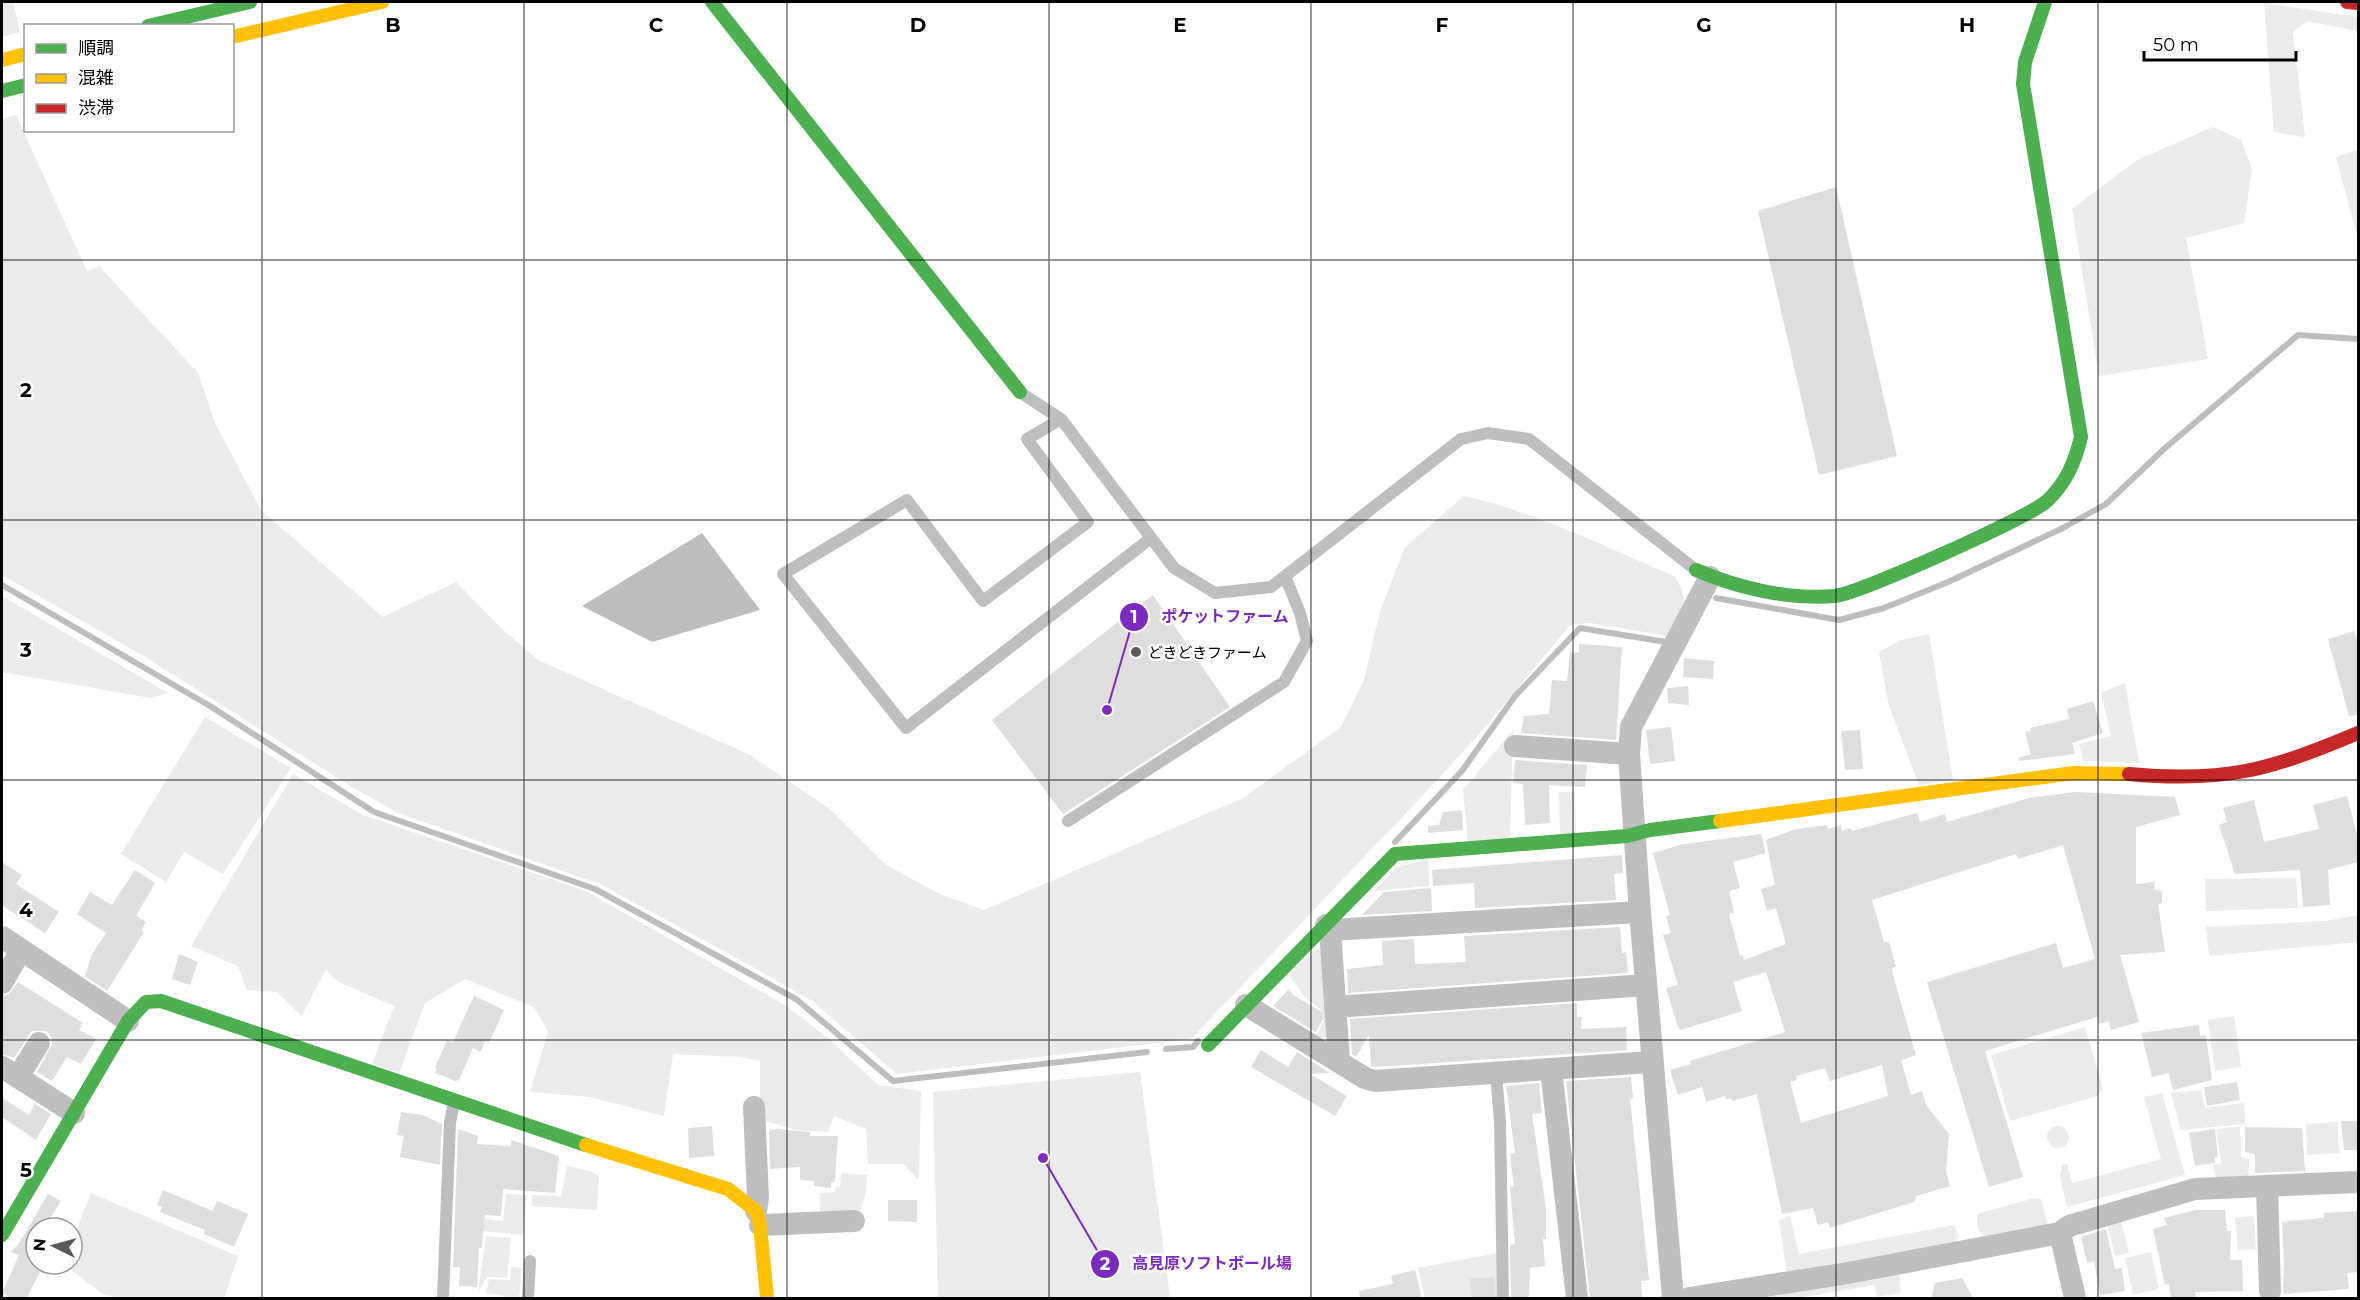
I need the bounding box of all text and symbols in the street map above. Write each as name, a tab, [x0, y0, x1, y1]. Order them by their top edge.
text: B	[385, 13, 401, 37]
text: C	[649, 13, 664, 37]
text: D	[910, 13, 926, 37]
text: E	[1173, 13, 1187, 37]
text: F	[1436, 13, 1449, 37]
text: G	[1696, 13, 1712, 37]
text: H	[1959, 13, 1975, 37]
legend	[24, 24, 234, 132]
scale bar	[2144, 24, 2296, 62]
text: 50 m	[2153, 34, 2199, 56]
text: 順調	[78, 37, 114, 59]
text: 混雑	[78, 67, 114, 89]
text: 渋滞	[78, 97, 114, 119]
text: 2	[20, 378, 32, 402]
callout: ポケットファーム	[1119, 600, 1301, 634]
text: 1	[1130, 606, 1138, 628]
text: ポケットファーム	[1161, 607, 1289, 626]
text: 3	[19, 638, 32, 662]
place label: どきどきファーム	[1148, 643, 1267, 662]
marker: どきどきファーム	[1129, 645, 1143, 659]
text: 4	[19, 898, 33, 922]
text: 5	[20, 1158, 32, 1182]
north arrow	[24, 1216, 84, 1276]
text: N	[30, 1237, 50, 1252]
callout: 高見原ソフトボール場	[1090, 1247, 1304, 1281]
text: 2	[1100, 1253, 1111, 1275]
text: 高見原ソフトボール場	[1132, 1254, 1292, 1273]

